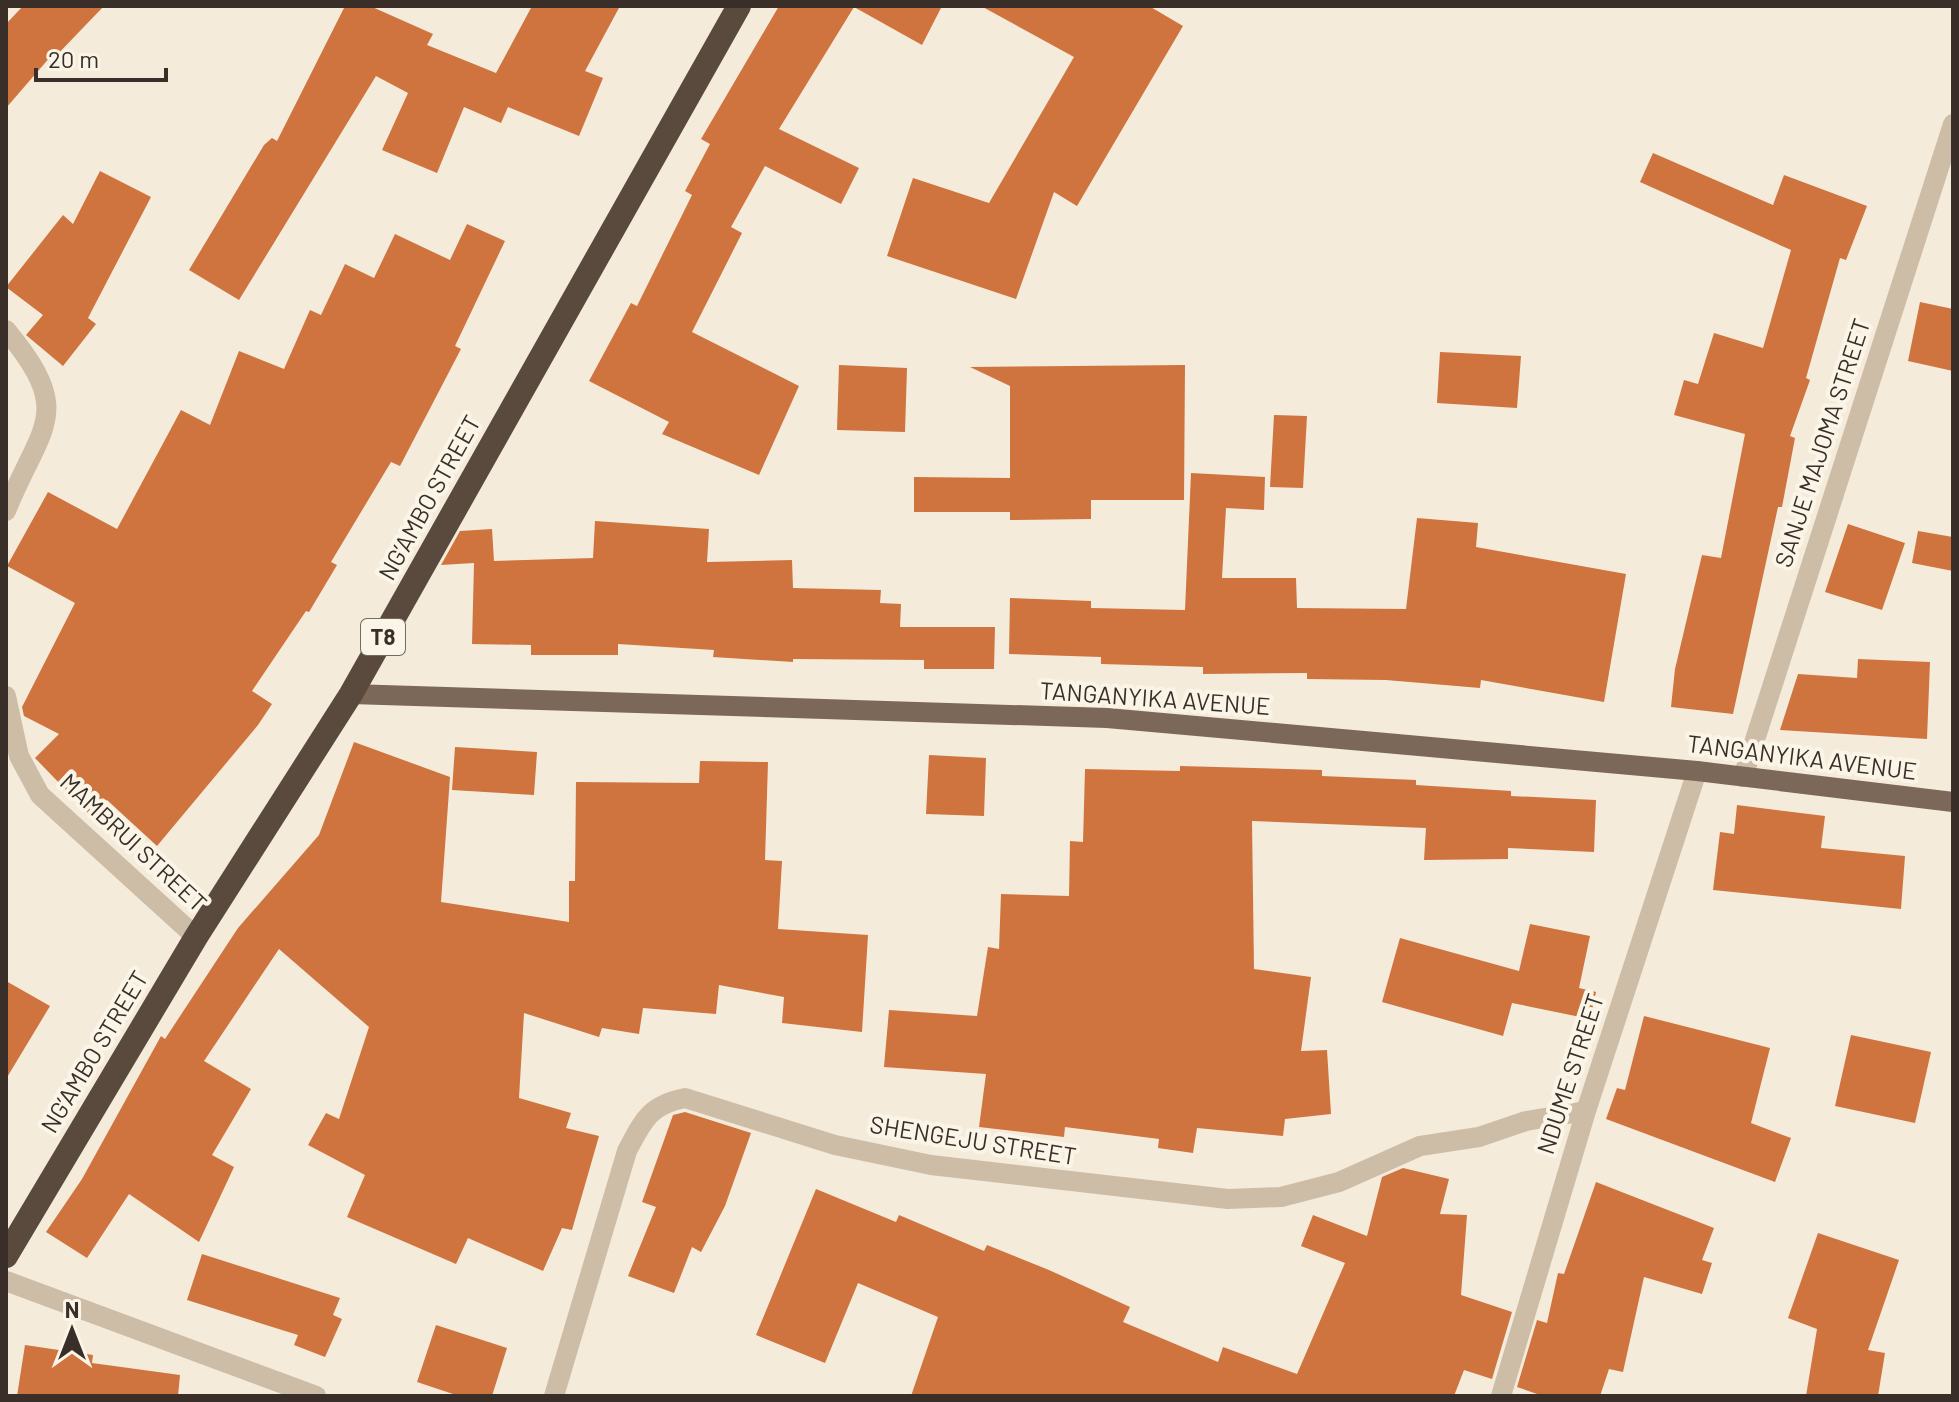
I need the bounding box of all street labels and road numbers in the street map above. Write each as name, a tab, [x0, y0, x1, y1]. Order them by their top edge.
street label: SANJE MAJOMA STREET	[1768, 315, 1875, 570]
street label: NG’AMBO STREET	[371, 410, 486, 585]
road number: T8	[361, 619, 405, 655]
street label: TANGANYIKA AVENUE	[1039, 675, 1271, 720]
street label: TANGANYIKA AVENUE	[1686, 728, 1919, 785]
street label: MAMBRUI STREET	[55, 767, 213, 917]
street label: NG’AMBO STREET	[34, 965, 154, 1138]
street label: NDUME STREET	[1530, 989, 1609, 1158]
street label: SHENGEJU STREET	[868, 1109, 1078, 1170]

